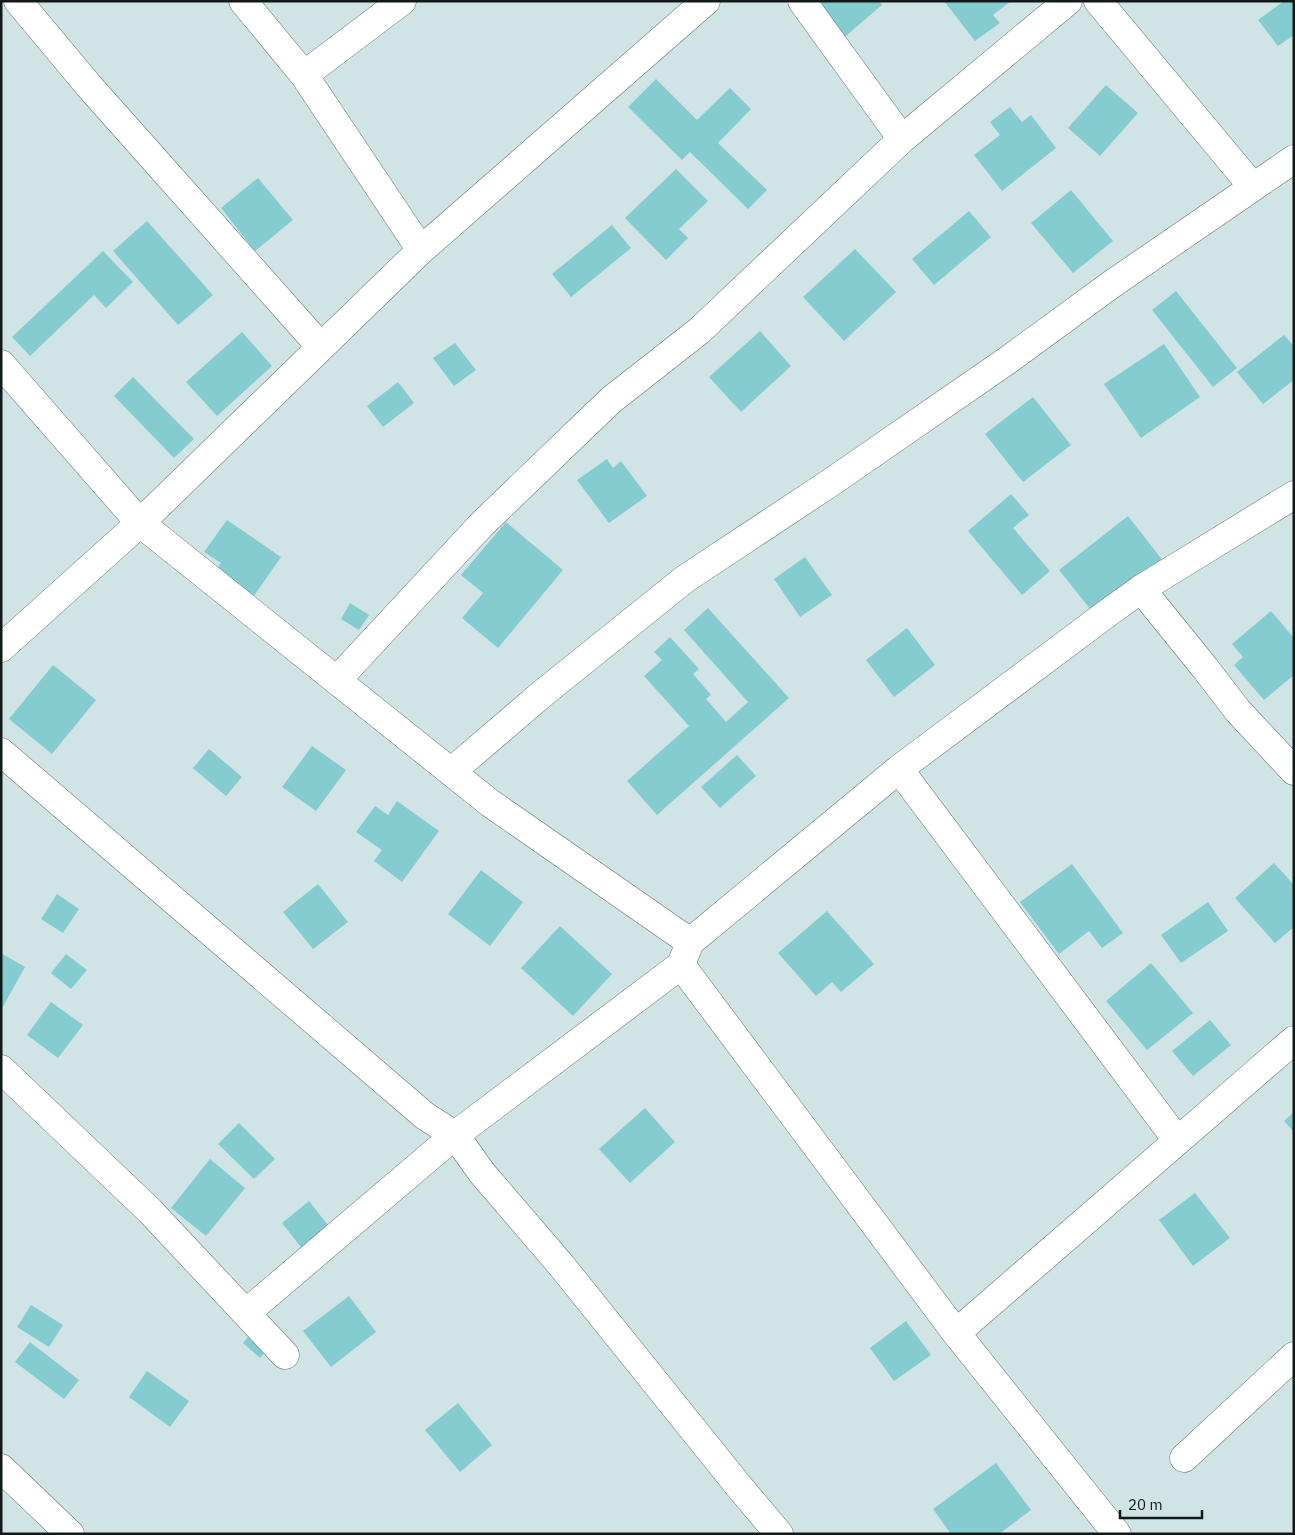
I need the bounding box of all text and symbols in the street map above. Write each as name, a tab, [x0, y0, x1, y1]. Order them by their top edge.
scale bar	[1120, 1488, 1202, 1520]
text: 20 m	[1128, 1495, 1163, 1514]

